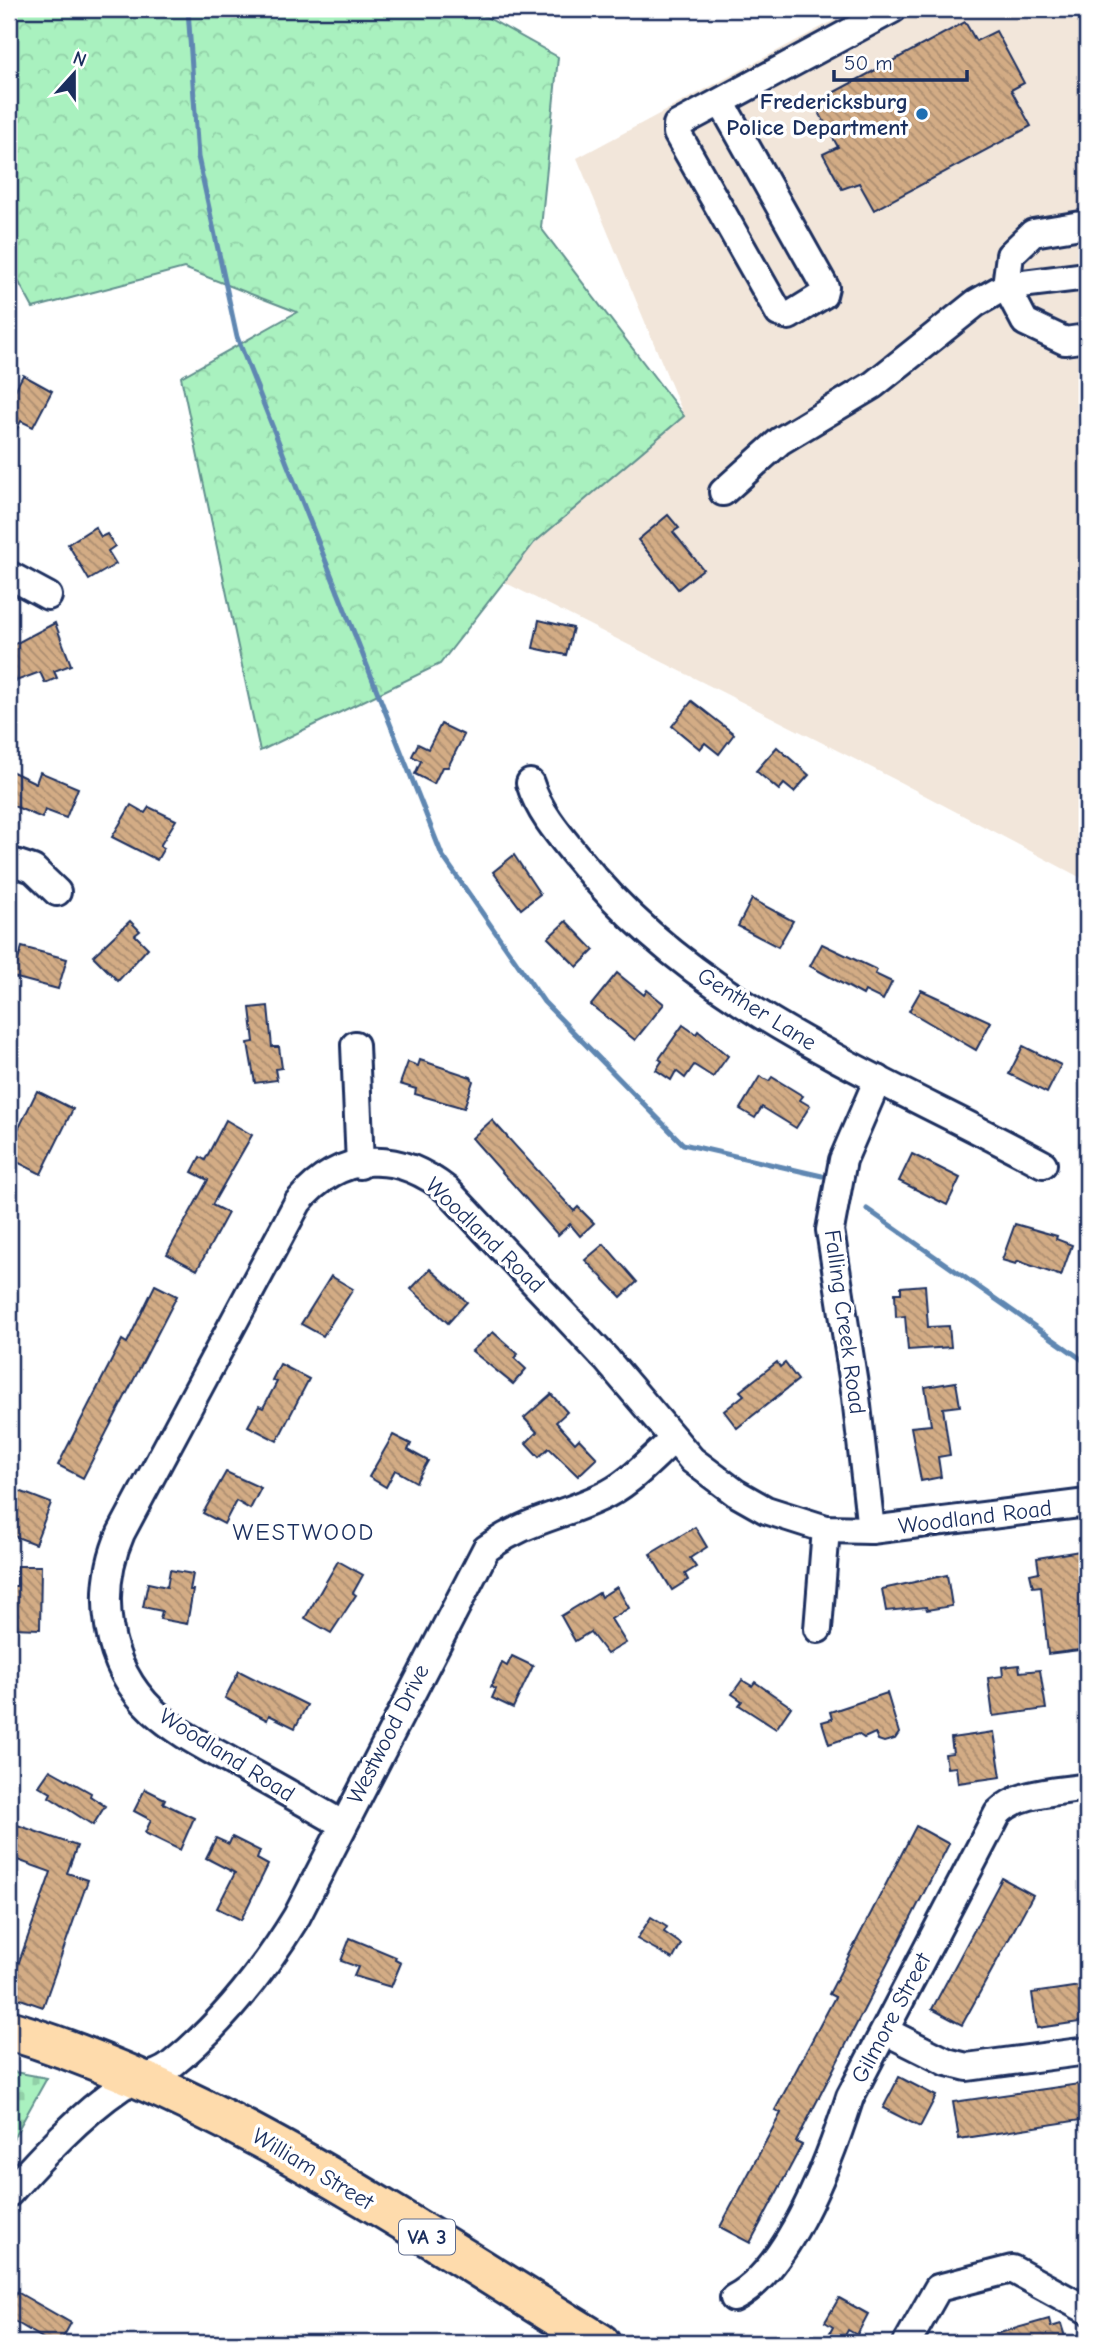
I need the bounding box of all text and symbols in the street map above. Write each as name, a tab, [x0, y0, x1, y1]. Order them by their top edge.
north arrow	[38, 38, 108, 108]
scale bar	[834, 38, 967, 82]
text: N	[70, 47, 89, 72]
text: 50 m	[844, 51, 893, 75]
place label: Fredericksburg Police Department	[726, 88, 908, 141]
marker: Fredericksburg Police Department	[914, 106, 930, 122]
street label: Genther Lane	[693, 962, 821, 1056]
street label: Woodland Road	[420, 1172, 550, 1298]
street label: Falling Creek Road	[819, 1228, 871, 1416]
street label: Woodland Road	[897, 1494, 1053, 1540]
district label: WESTWOOD	[233, 1518, 375, 1546]
street label: Westwood Drive	[341, 1660, 435, 1808]
street label: Woodland Road	[154, 1703, 300, 1807]
street label: Gilmore Street	[845, 1947, 937, 2088]
street label: William Street	[247, 2122, 380, 2216]
road number: VA 3	[399, 2220, 455, 2254]

